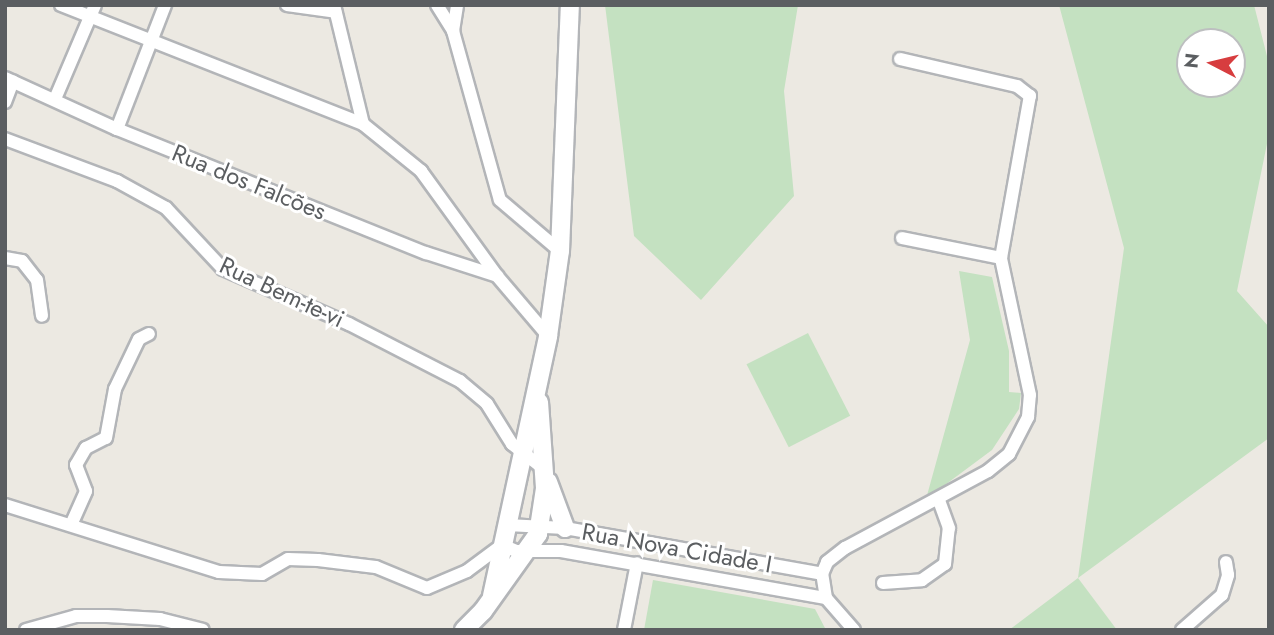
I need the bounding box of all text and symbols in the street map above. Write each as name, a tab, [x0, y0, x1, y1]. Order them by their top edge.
north arrow	[1176, 28, 1246, 98]
text: N	[1177, 51, 1206, 70]
street label: Rua dos Falcões	[168, 138, 330, 226]
street label: Rua Bem-te-vi	[215, 251, 349, 333]
street label: Rua Nova Cidade I	[580, 517, 774, 579]

